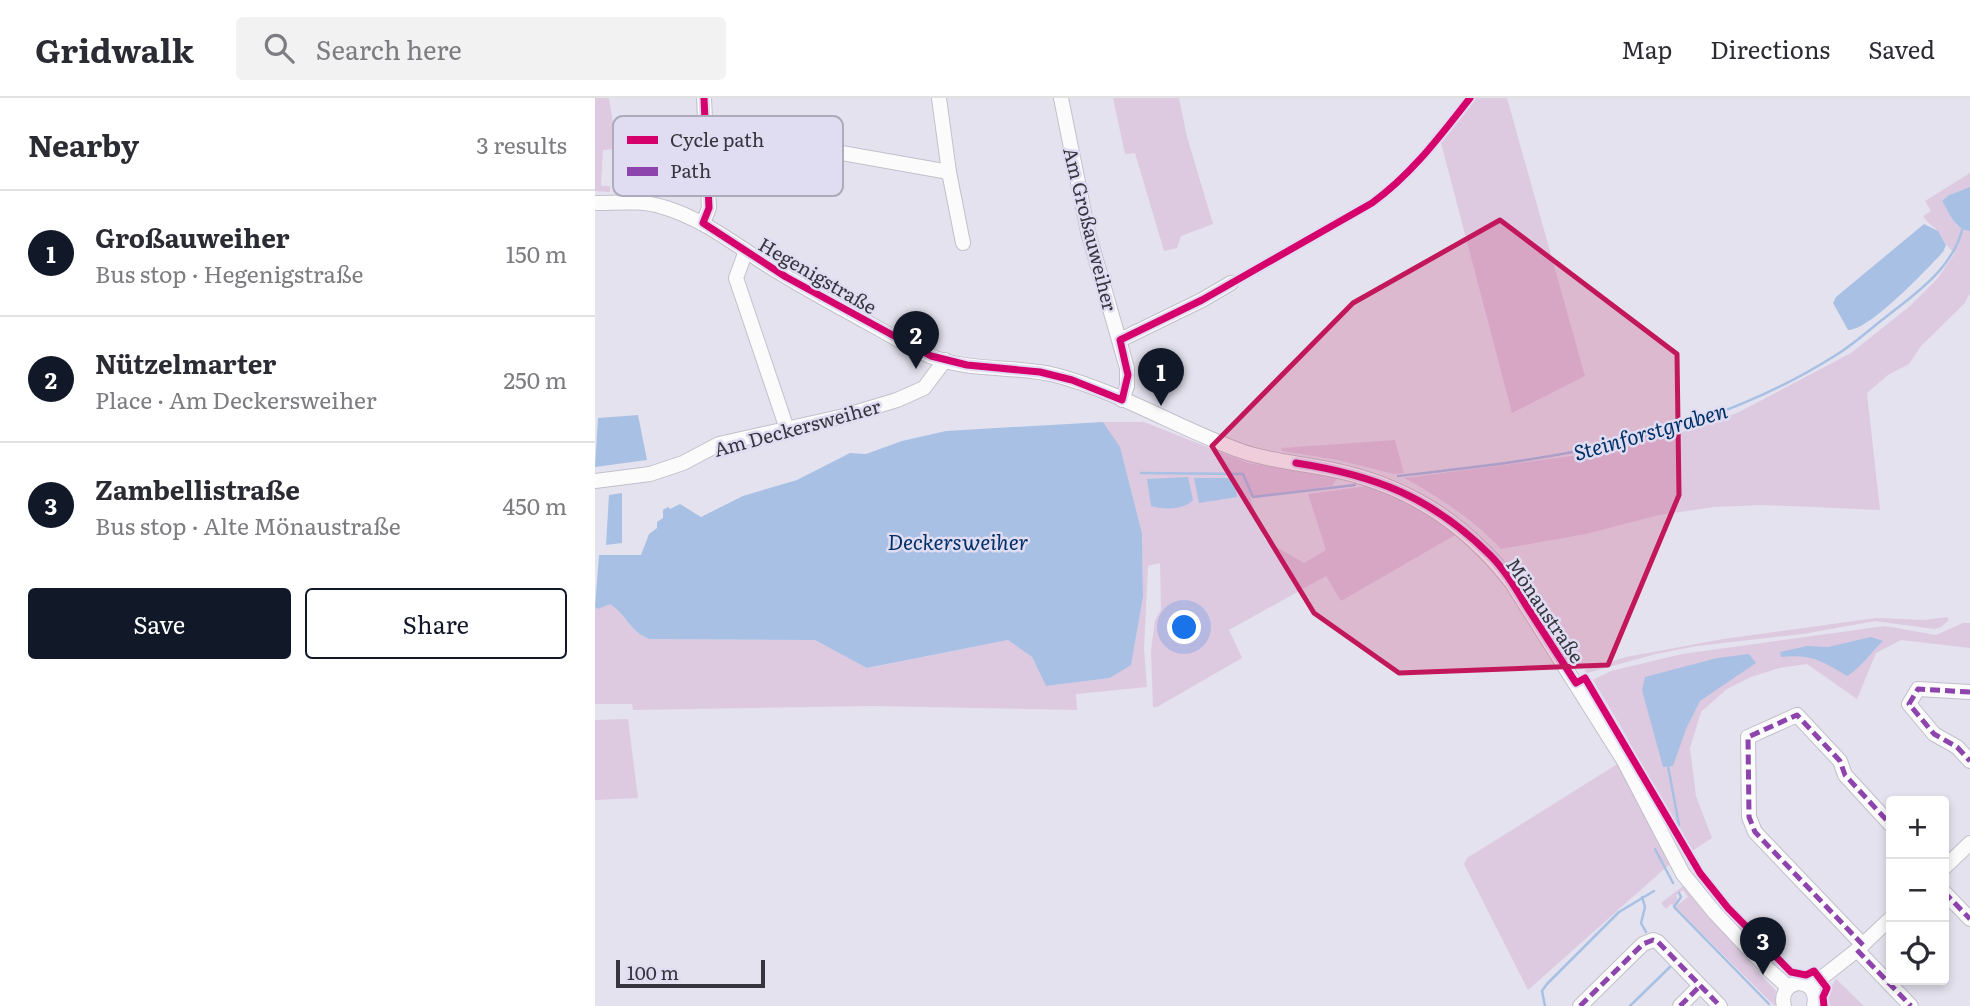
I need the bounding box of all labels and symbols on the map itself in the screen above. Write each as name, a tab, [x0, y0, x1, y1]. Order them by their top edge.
legend	[613, 116, 843, 196]
text: Cycle path	[670, 125, 764, 153]
street label: Am Großauweiher	[1057, 144, 1125, 314]
text: Path	[670, 156, 711, 184]
street label: Hegenigstraße	[754, 230, 882, 320]
pin: 2	[893, 311, 939, 369]
pin: 1	[1138, 348, 1184, 406]
street label: Am Deckersweiher	[711, 391, 883, 463]
water label: Steinforstgraben	[1570, 393, 1731, 467]
water label: Deckersweiher	[888, 525, 1029, 556]
street label: Mönaustraße	[1500, 552, 1592, 668]
your location	[1167, 610, 1201, 644]
pin: 3	[1740, 917, 1786, 975]
scale bar	[616, 957, 765, 989]

